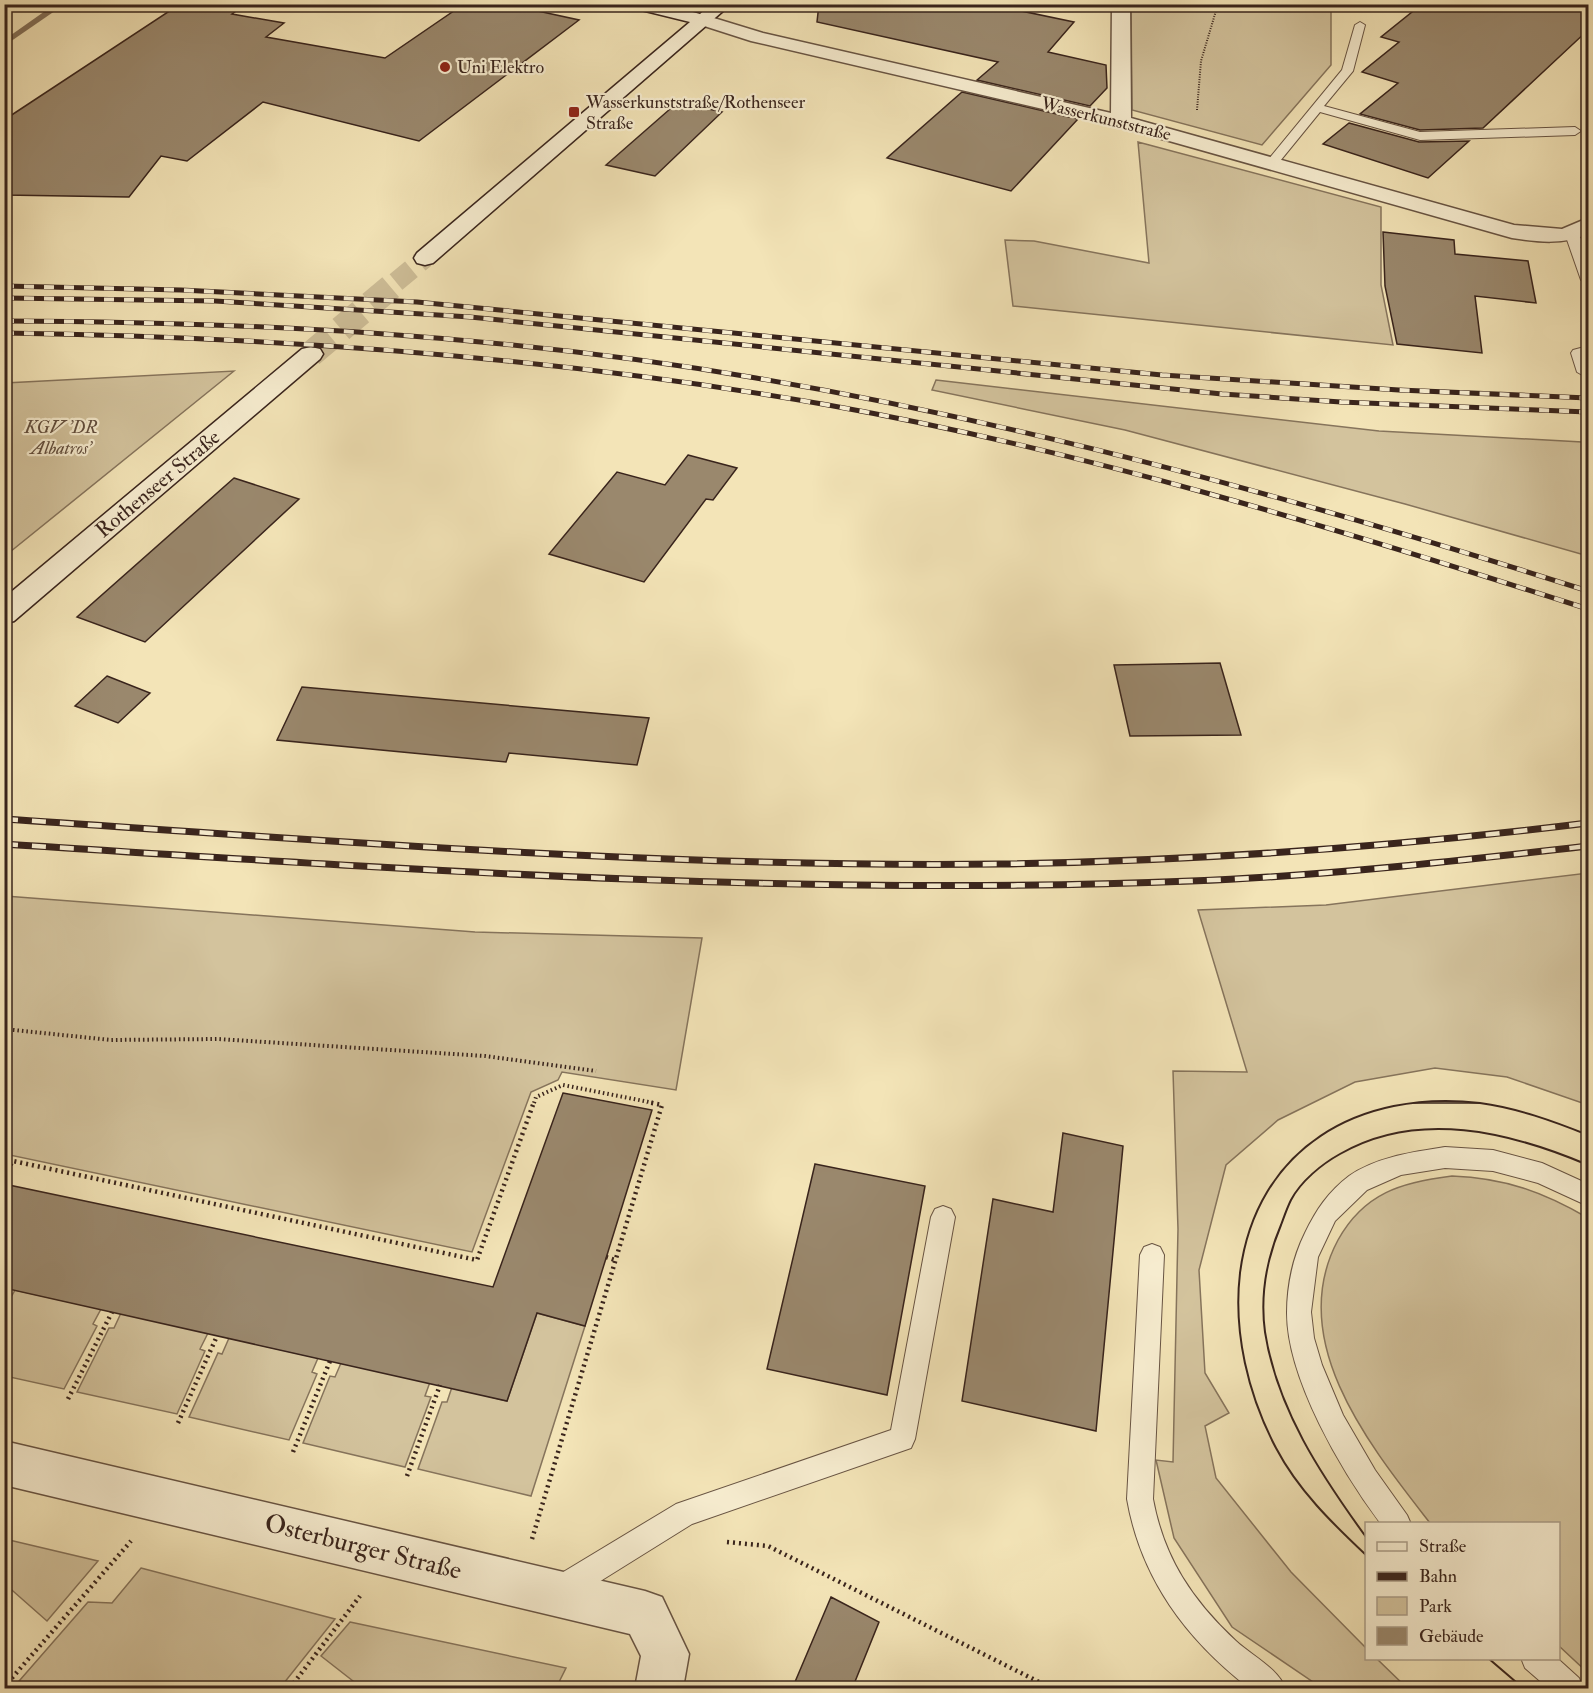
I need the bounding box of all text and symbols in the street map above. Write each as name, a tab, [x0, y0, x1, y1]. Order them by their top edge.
place label: Uni Elektro	[457, 56, 544, 79]
marker: Uni Elektro	[438, 60, 452, 74]
place label: Wasserkunststraße/Rothenseer Straße	[585, 91, 805, 135]
street label: Wasserkunststraße	[1038, 92, 1174, 146]
marker: Wasserkunststraße/Rothenseer Straße	[567, 105, 581, 119]
park label: KGV 'DR Albatros'	[23, 416, 98, 460]
street label: Rothenseer Straße	[90, 424, 226, 544]
street label: Osterburger Straße	[261, 1507, 465, 1587]
legend	[1365, 1522, 1560, 1660]
text: Straße	[1419, 1535, 1467, 1558]
text: Bahn	[1419, 1565, 1457, 1588]
text: Park	[1419, 1595, 1452, 1618]
text: Gebäude	[1419, 1625, 1484, 1648]

